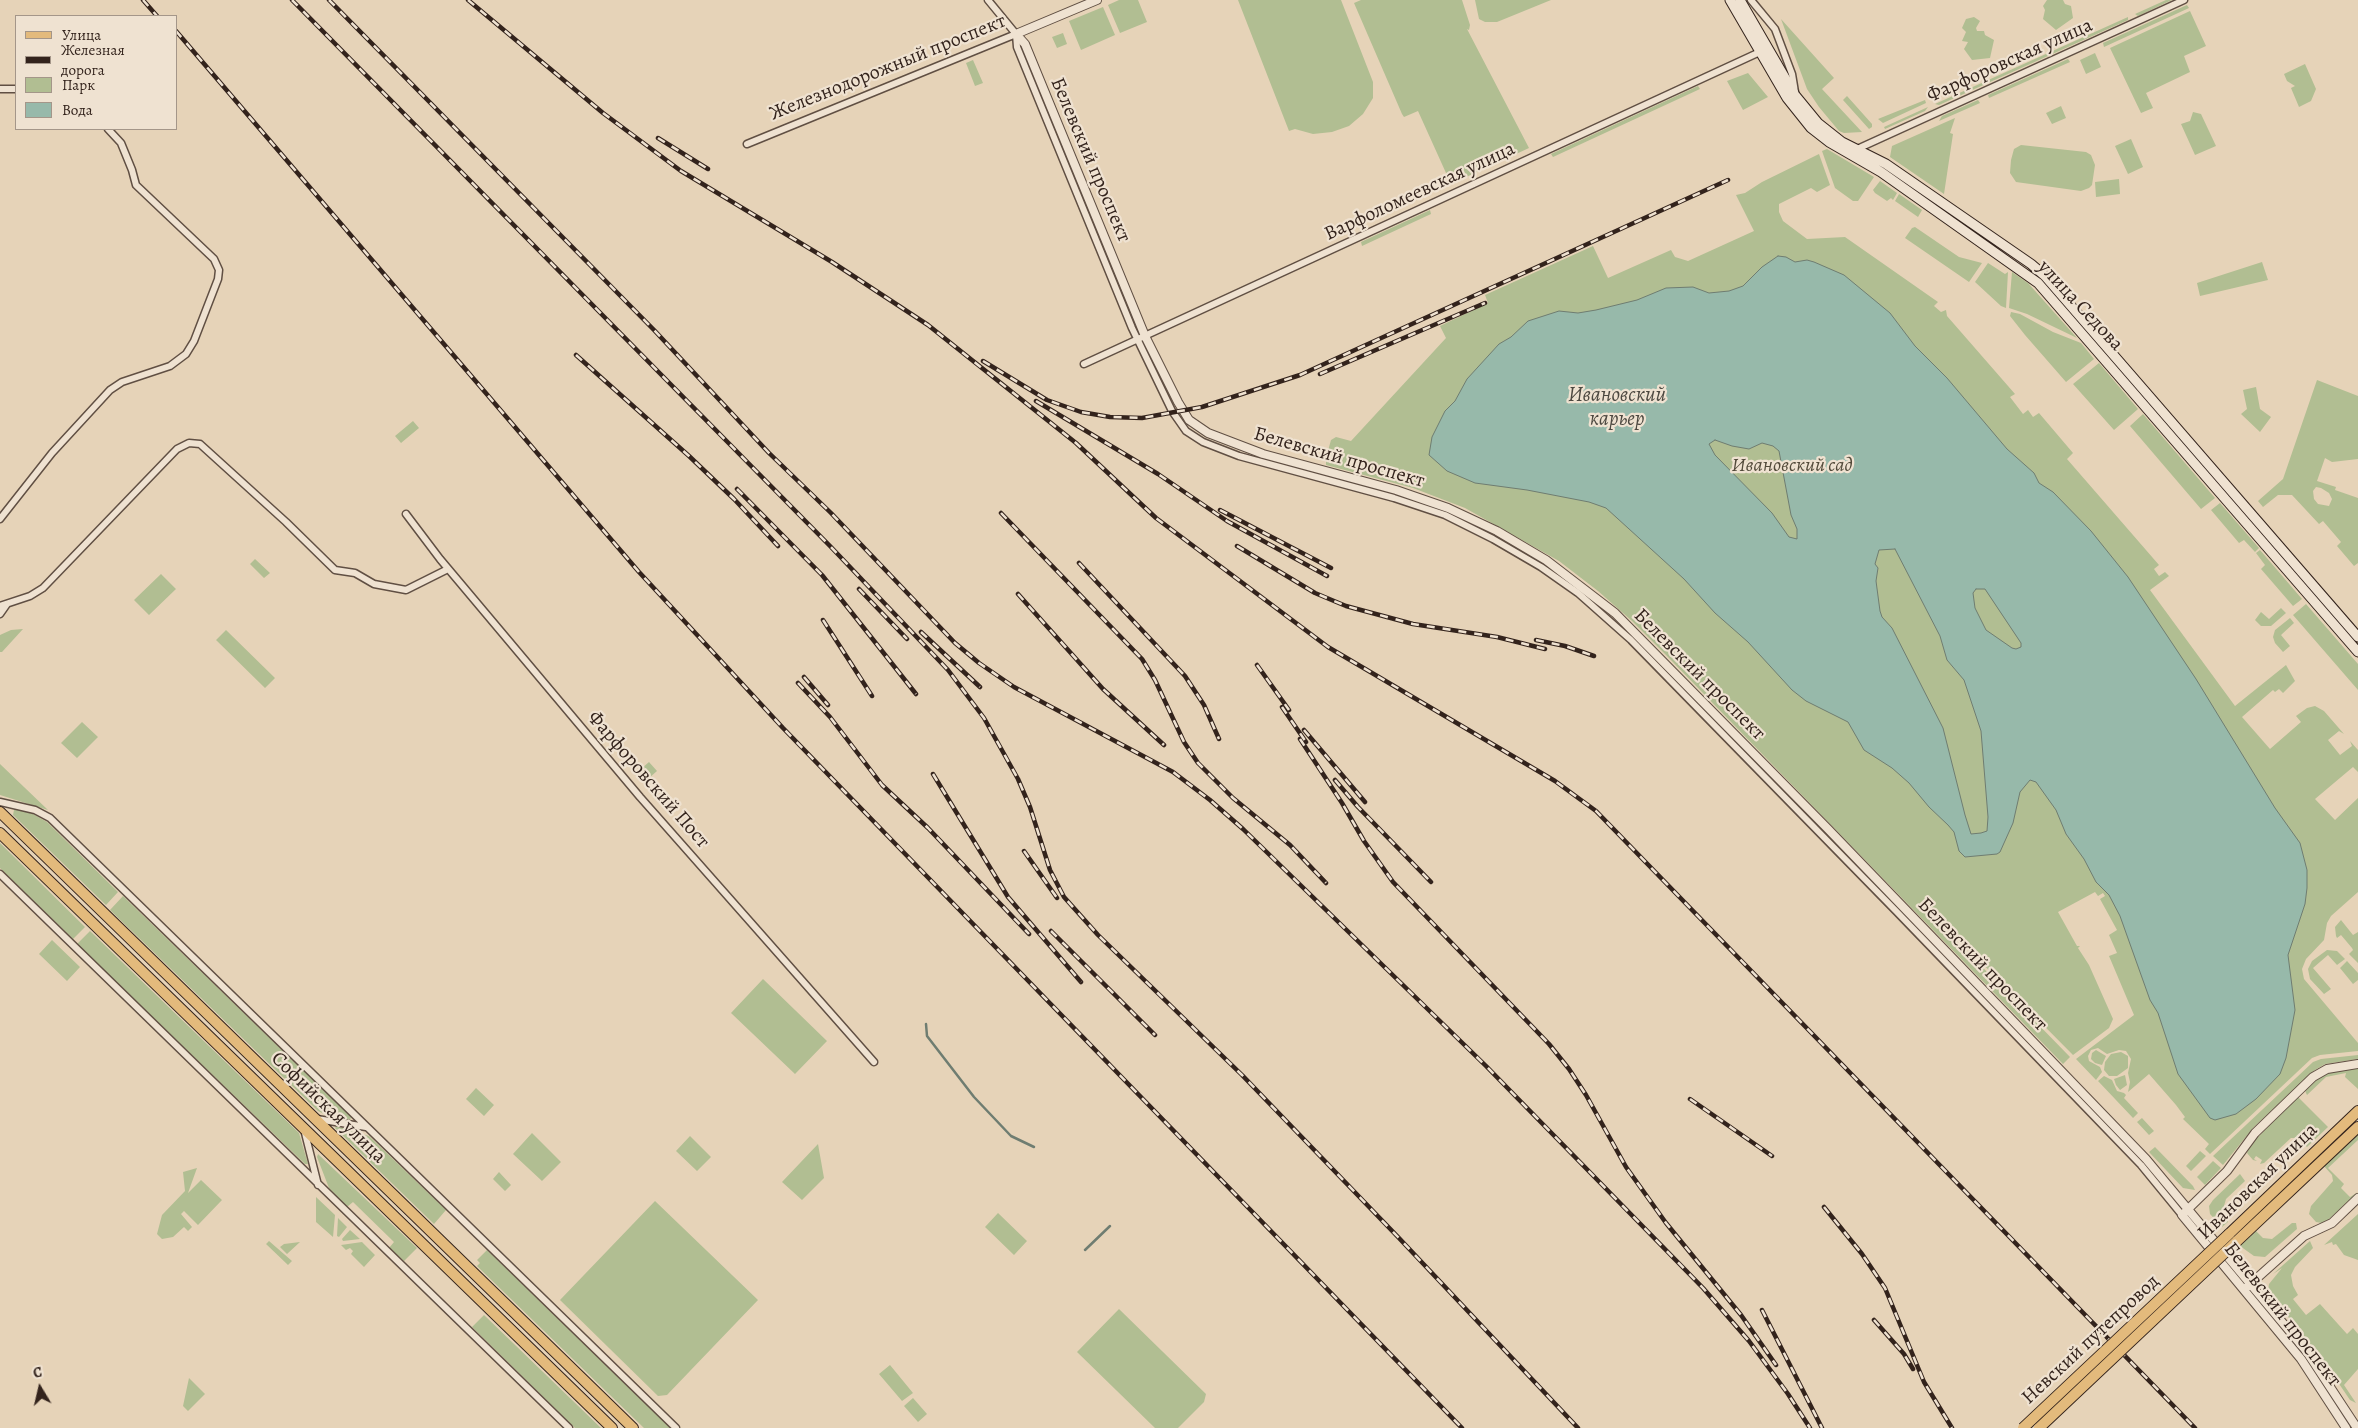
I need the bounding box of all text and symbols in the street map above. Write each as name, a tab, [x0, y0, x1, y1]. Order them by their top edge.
street label: Железнодорожный проспект	[766, 10, 1010, 126]
street label: Фарфоровская улица	[1923, 14, 2097, 108]
legend	[15, 15, 178, 130]
text: Улица	[62, 25, 101, 45]
text: Железная дорога	[61, 40, 125, 80]
street label: Белевский проспект	[1044, 74, 1136, 246]
text: Парк	[62, 75, 95, 95]
text: Вода	[62, 100, 93, 120]
street label: Варфоломеевская улица	[1321, 137, 1519, 247]
street label: улица Седова	[2032, 256, 2128, 356]
water label: Ивановский карьер	[1568, 383, 1666, 433]
street label: Белевский проспект	[1251, 422, 1427, 494]
park label: Ивановский сад	[1732, 454, 1852, 478]
street label: Белевский проспект	[1628, 604, 1770, 746]
street label: Фарфоровский Пост	[582, 706, 714, 854]
street label: Белевский проспект	[1912, 893, 2052, 1037]
street label: Софийская улица	[266, 1047, 390, 1169]
street label: Ивановская улица	[2193, 1119, 2323, 1245]
street label: Белевский проспект	[2218, 1238, 2346, 1392]
street label: Невский путепровод	[2017, 1270, 2165, 1410]
north arrow	[15, 1363, 65, 1413]
text: С	[32, 1363, 43, 1383]

